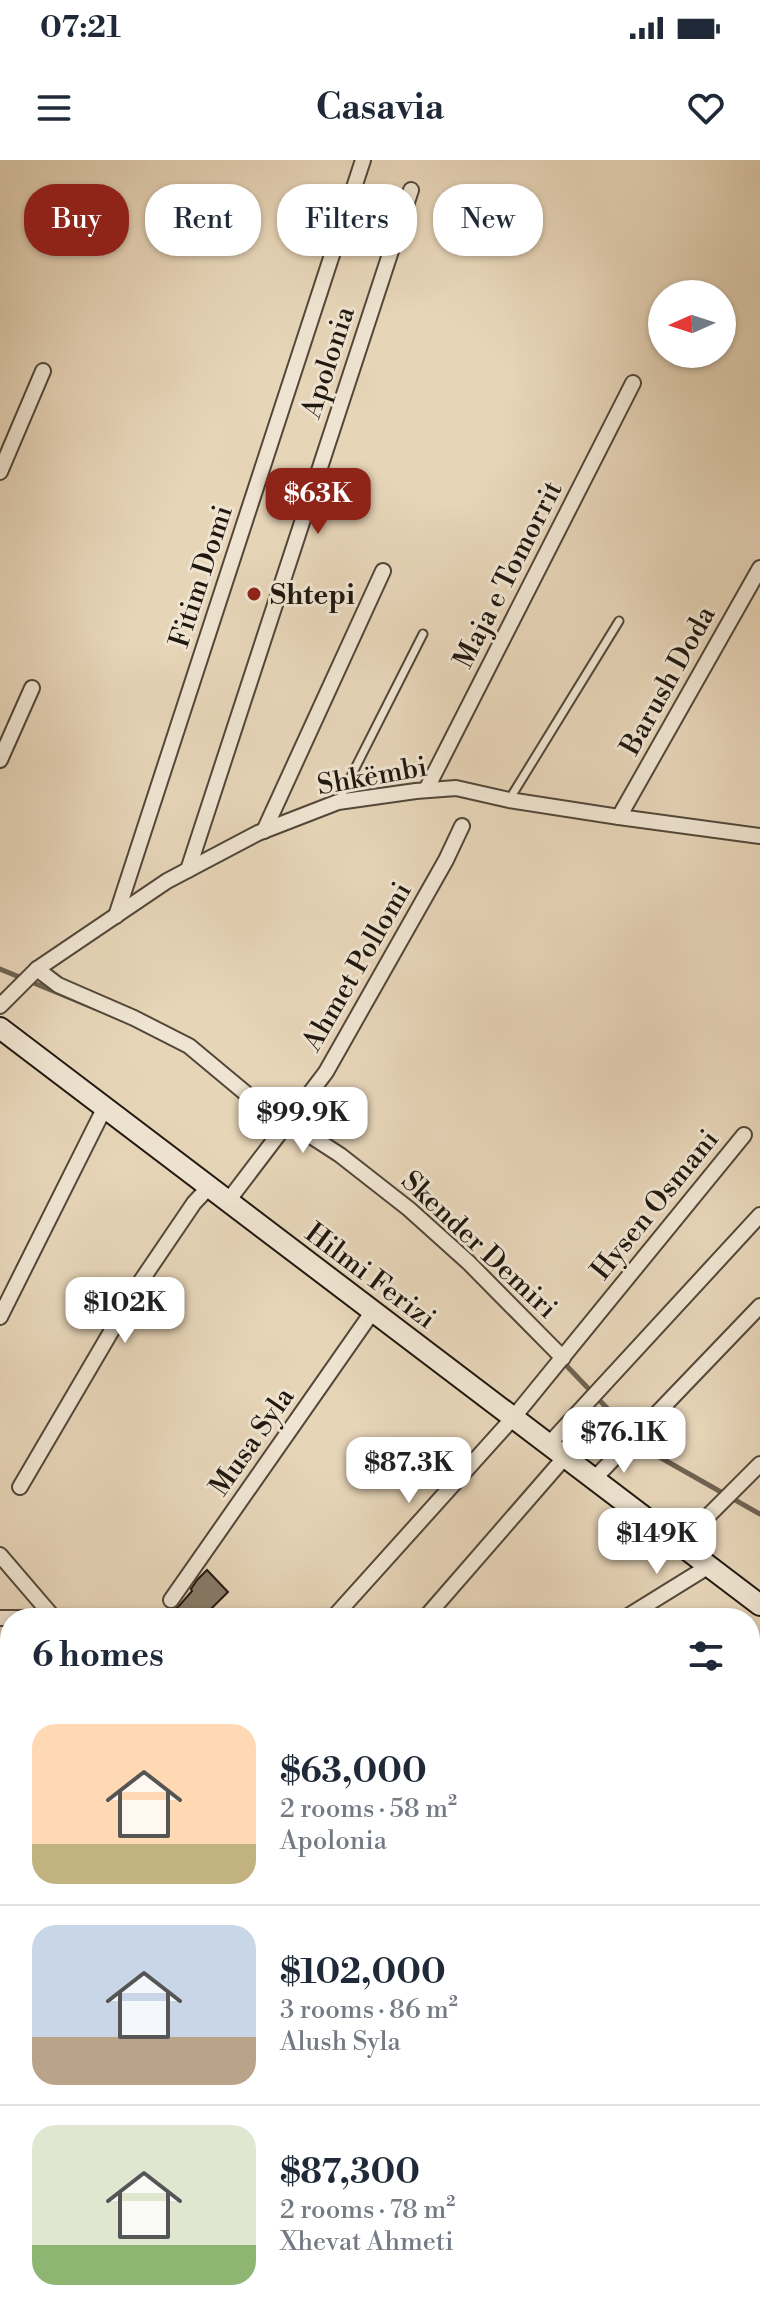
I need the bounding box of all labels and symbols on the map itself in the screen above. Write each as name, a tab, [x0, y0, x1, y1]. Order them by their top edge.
north arrow	[648, 280, 736, 368]
street label: Apolonia	[294, 301, 363, 424]
pin: $63K	[271, 468, 365, 536]
street label: Maja e Tomorrit	[446, 475, 571, 674]
street label: Fitim Domi	[162, 501, 241, 652]
place label: Shtepi	[270, 578, 355, 613]
marker: Shtepi	[245, 585, 263, 603]
street label: Barush Doda	[613, 599, 724, 762]
street label: Shkëmbi	[315, 750, 430, 803]
street label: Ahmet Pollomi	[294, 876, 420, 1058]
pin: $99.9K	[238, 1087, 368, 1155]
street label: Hysen Osmani	[584, 1123, 726, 1287]
street label: Skender Demiri	[394, 1164, 564, 1326]
street label: Hilmi Ferizi	[298, 1216, 442, 1337]
pin: $102K	[69, 1277, 181, 1345]
street label: Musa Syla	[202, 1380, 303, 1503]
pin: $76.1K	[559, 1407, 689, 1475]
pin: $87.3K	[344, 1437, 474, 1505]
pin: $149K	[601, 1508, 713, 1576]

